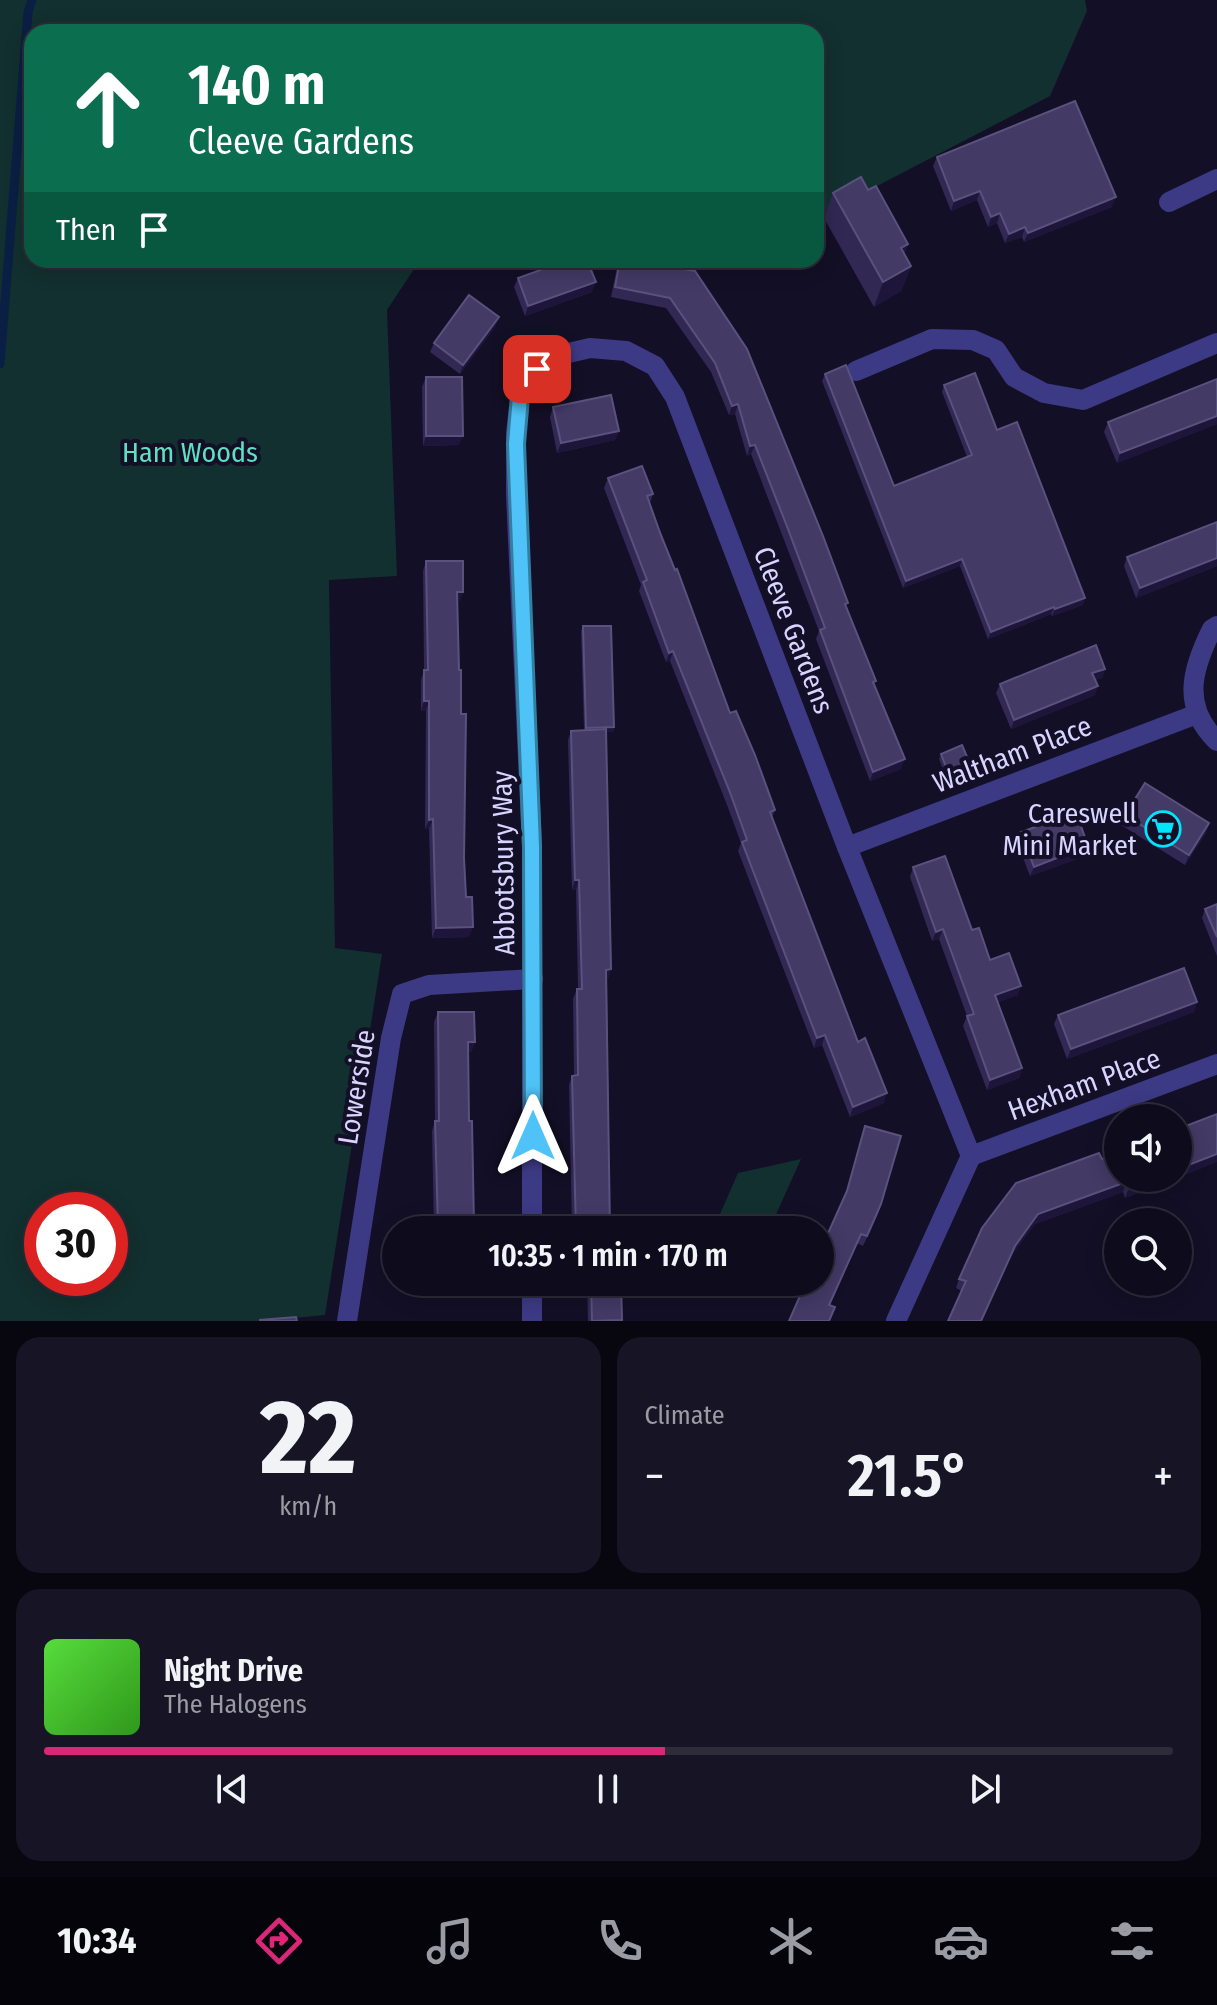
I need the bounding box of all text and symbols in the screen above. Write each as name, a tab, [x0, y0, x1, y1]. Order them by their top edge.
text: 140 m	[188, 52, 325, 119]
icon: ahead	[56, 56, 160, 160]
text: Cleeve Gardens	[188, 120, 414, 164]
icon: arrive	[132, 208, 176, 252]
text: Then	[56, 212, 116, 248]
pin	[503, 335, 571, 403]
icon: arrive	[515, 347, 559, 391]
park label: Ham Woods	[122, 436, 258, 469]
street label: Cleeve Gardens	[747, 542, 840, 718]
street label: Waltham Place	[928, 709, 1096, 800]
street label: Abbotsbury Way	[485, 770, 522, 956]
place label: Careswell Mini Market	[1002, 797, 1138, 862]
supermarket icon: Careswell Mini Market	[1144, 810, 1182, 848]
street label: Lowerside	[331, 1027, 382, 1147]
street label: Hexham Place	[1003, 1042, 1165, 1127]
position arrow	[491, 1094, 575, 1178]
map controls	[1104, 1104, 1192, 1296]
button: sound	[1104, 1104, 1192, 1192]
speed limit sign: 30	[24, 1192, 128, 1296]
button: search	[1104, 1208, 1192, 1296]
text: 10:35 · 1 min · 170 m	[488, 1238, 728, 1274]
text: 22	[260, 1376, 356, 1501]
text: Climate	[645, 1400, 725, 1431]
text: 21.5°	[848, 1440, 970, 1512]
text: −	[645, 1450, 664, 1503]
text: +	[1153, 1450, 1173, 1503]
text: km/h	[279, 1491, 337, 1522]
text: Night Drive	[164, 1653, 303, 1689]
text: The Halogens	[164, 1689, 307, 1720]
icon: previous	[210, 1767, 254, 1811]
icon: pause	[586, 1767, 630, 1811]
icon: next	[963, 1767, 1007, 1811]
icon: directions	[251, 1913, 307, 1969]
icon: music	[422, 1913, 478, 1969]
icon: phone	[592, 1913, 648, 1969]
icon: climate	[763, 1913, 819, 1969]
icon: car	[933, 1913, 989, 1969]
icon: filters	[1104, 1913, 1160, 1969]
text: 10:34	[57, 1919, 136, 1963]

